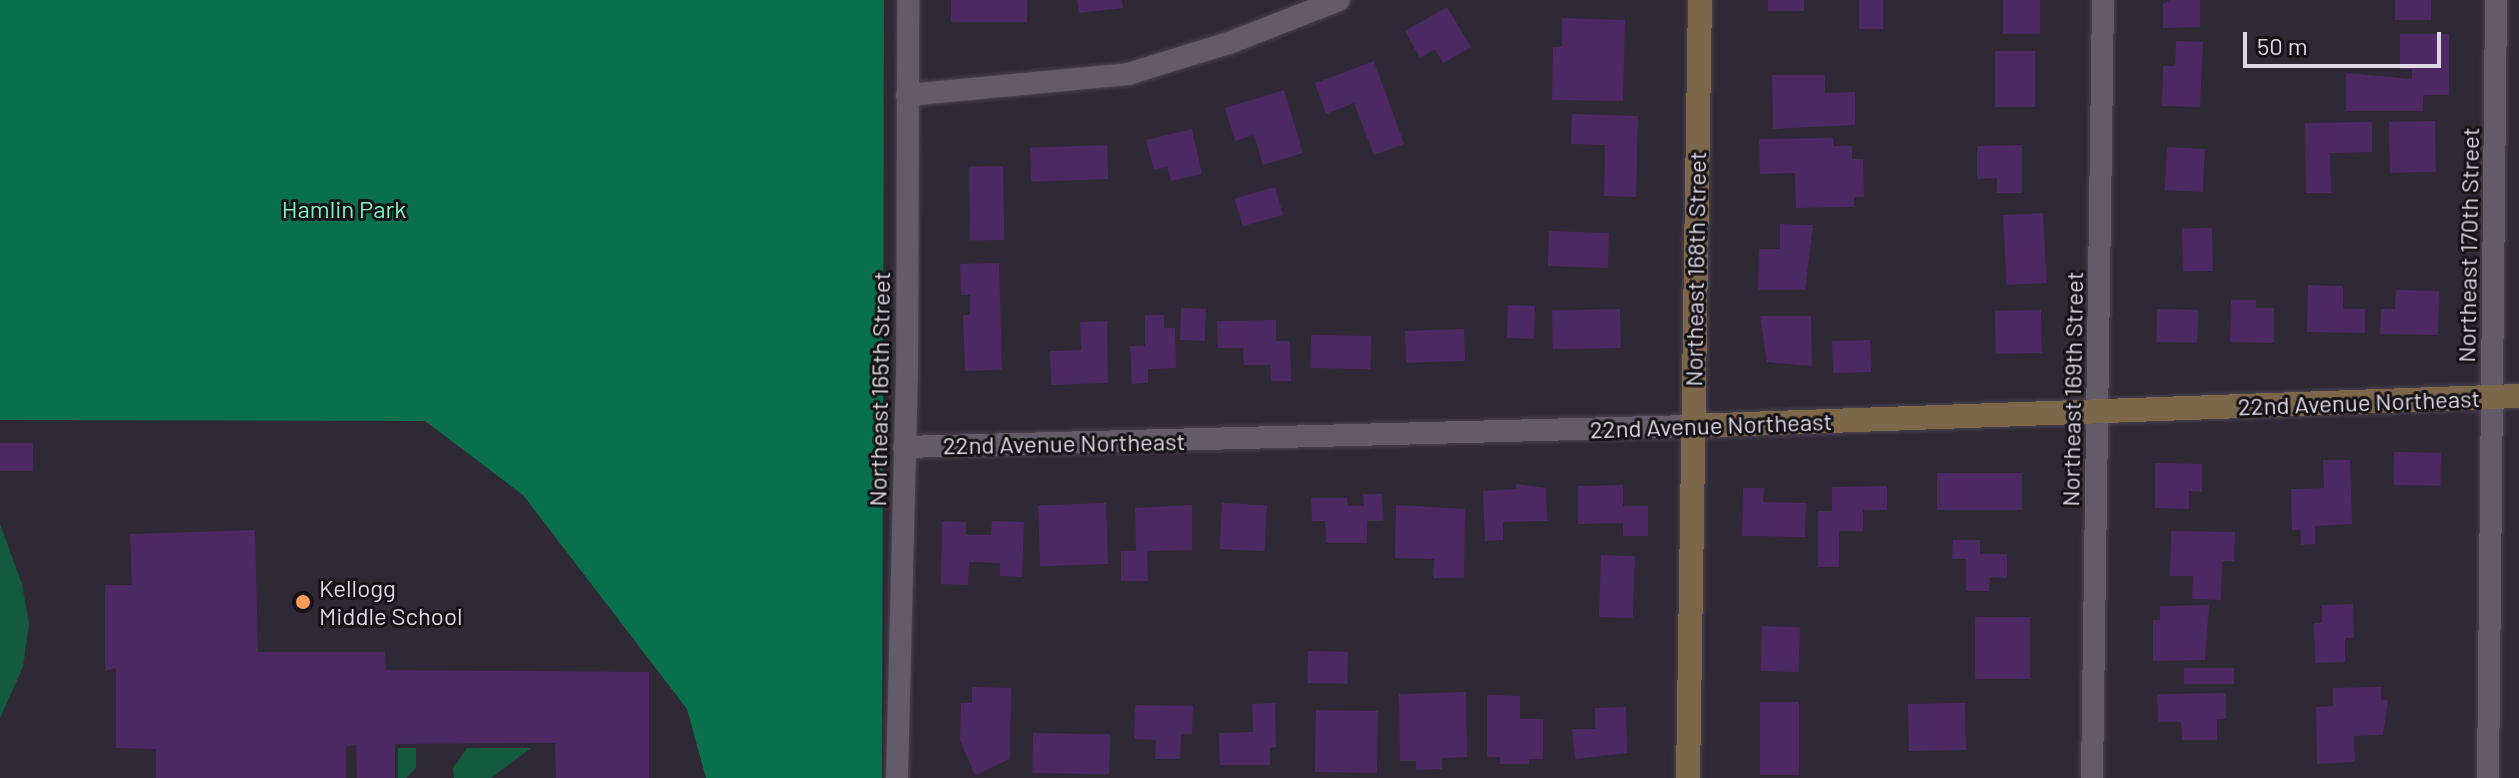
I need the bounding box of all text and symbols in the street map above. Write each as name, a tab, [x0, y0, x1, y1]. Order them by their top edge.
scale bar	[2247, 16, 2445, 66]
text: 50 m	[2257, 31, 2308, 60]
street label: Northeast 170th Street	[2452, 127, 2484, 363]
street label: Northeast 168th Street	[1679, 151, 1711, 387]
park label: Hamlin Park	[282, 195, 406, 223]
street label: Northeast 165th Street	[863, 271, 895, 507]
street label: Northeast 169th Street	[2056, 271, 2088, 507]
street label: 22nd Avenue Northeast	[2237, 383, 2481, 421]
street label: 22nd Avenue Northeast	[1589, 406, 1833, 444]
street label: 22nd Avenue Northeast	[942, 426, 1186, 460]
place label: Kellogg Middle School	[319, 574, 463, 630]
marker: Kellogg Middle School	[294, 593, 312, 611]

